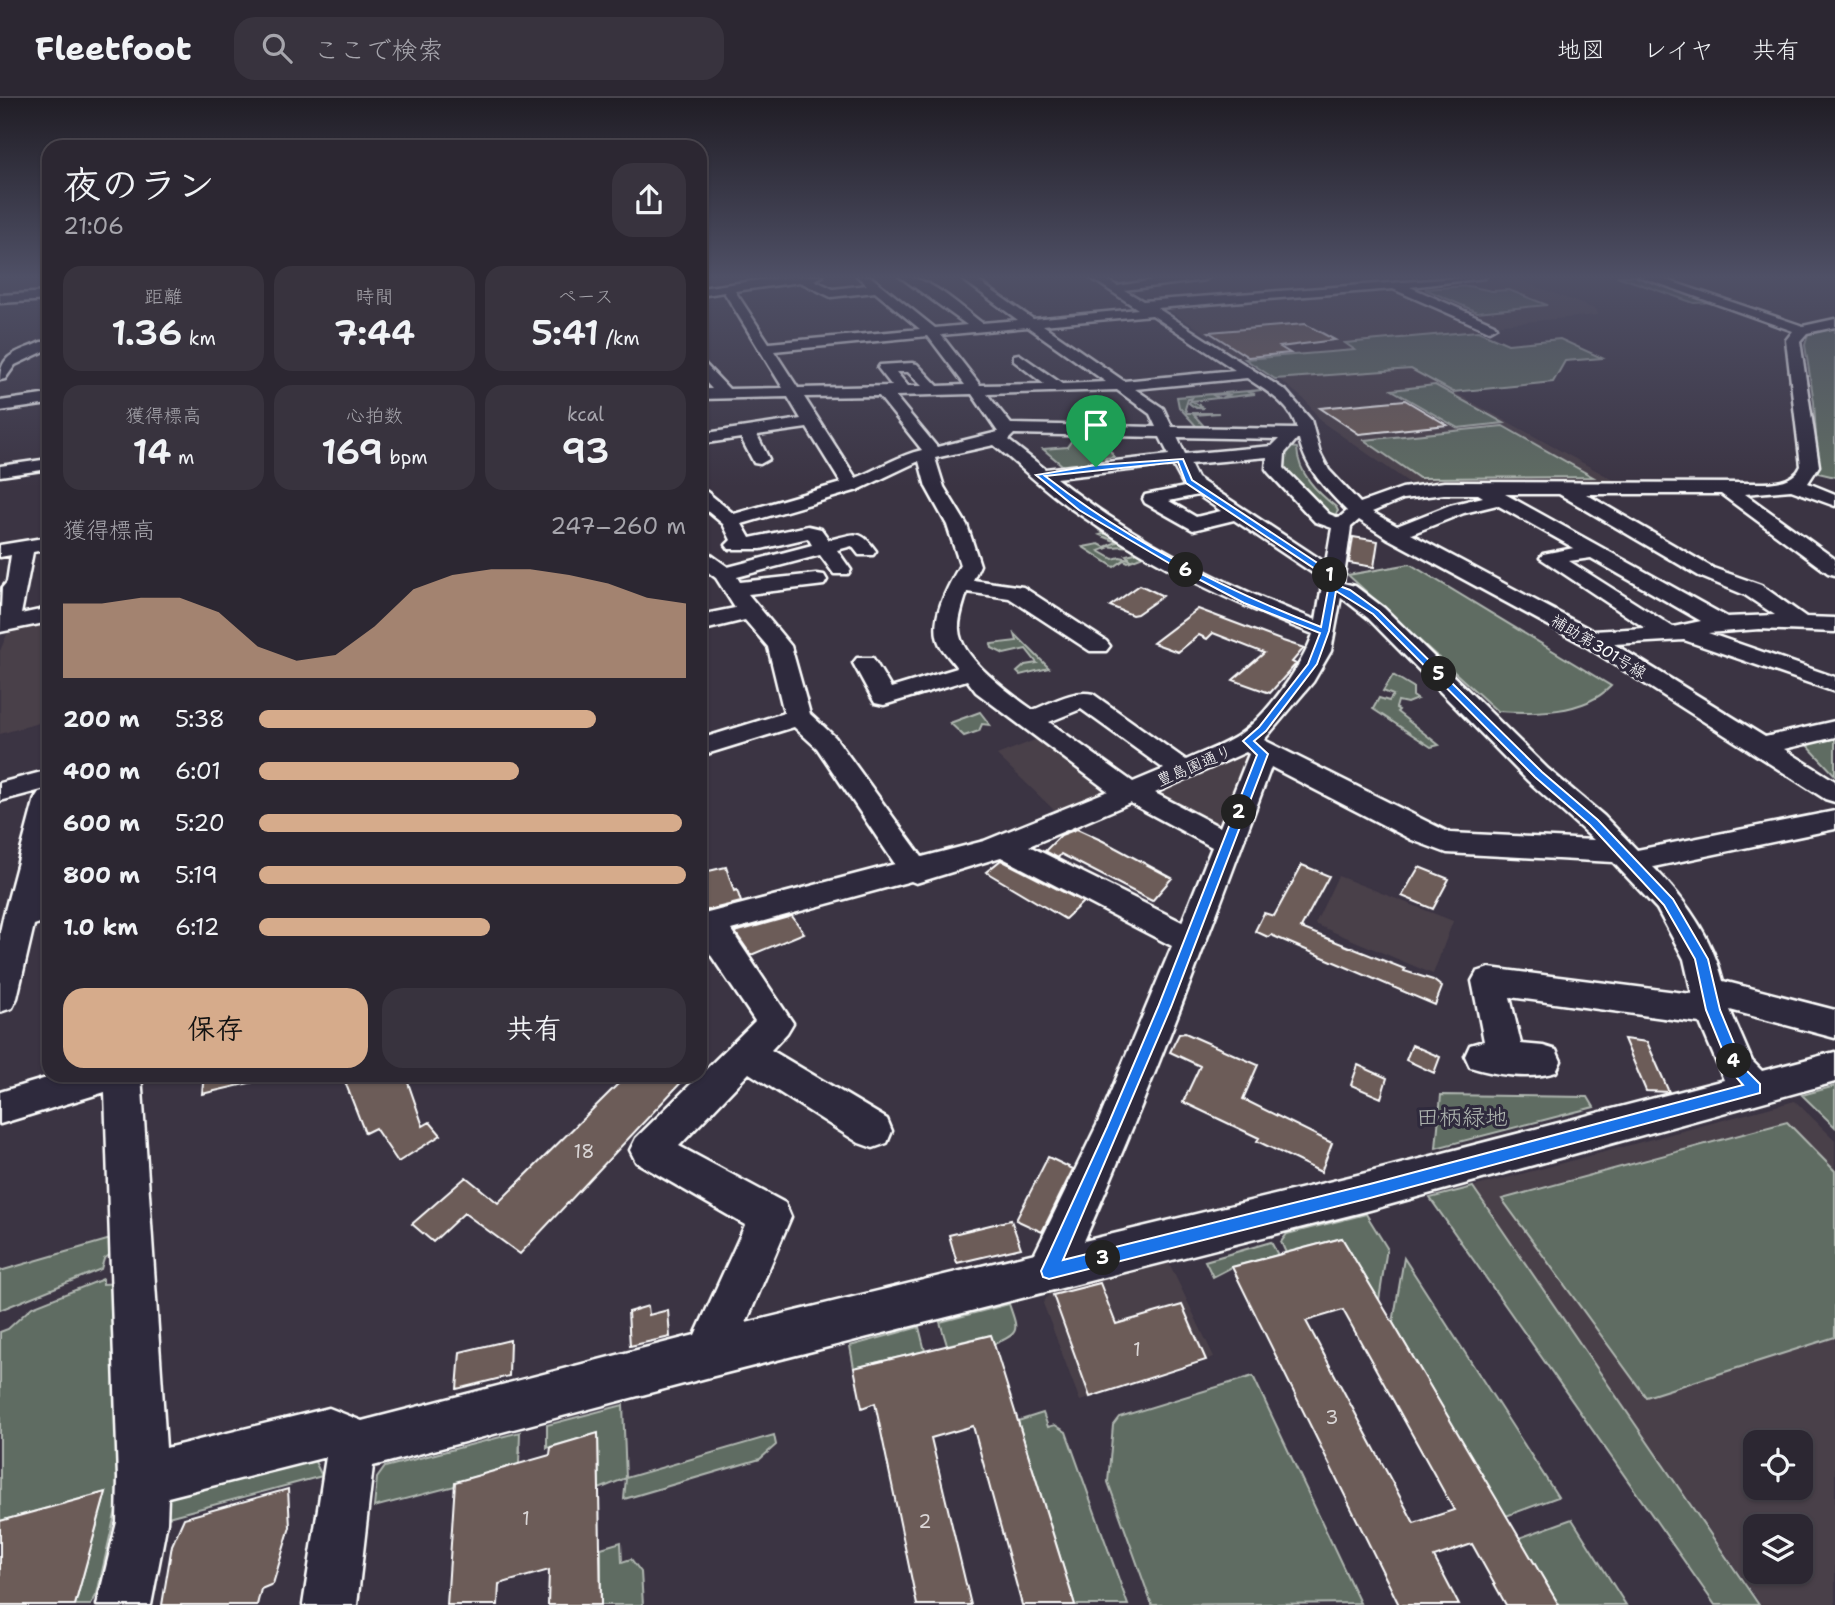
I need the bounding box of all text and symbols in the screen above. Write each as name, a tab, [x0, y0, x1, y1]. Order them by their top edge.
search box	[234, 17, 724, 80]
text: Fleetfoot	[35, 26, 192, 71]
icon: search	[258, 29, 296, 67]
text: ここで検索	[314, 32, 444, 67]
text: 地図	[1557, 34, 1605, 66]
text: レイヤ	[1643, 34, 1714, 66]
text: 共有	[1752, 34, 1800, 66]
text: 夜のラン	[63, 159, 215, 210]
button: share	[612, 163, 686, 237]
text: 21:06	[63, 211, 124, 241]
text: 距離	[144, 284, 183, 309]
text: 時間	[355, 284, 394, 309]
text: ペース	[558, 284, 613, 309]
text: 1.36	[111, 309, 182, 356]
text: 7:44	[334, 309, 415, 356]
text: 5:41	[531, 309, 599, 356]
text: km	[182, 326, 216, 351]
text: /km	[599, 326, 640, 351]
pin	[1066, 395, 1126, 467]
text: kcal	[567, 402, 604, 427]
text: 獲得標高	[125, 403, 202, 428]
text: 心拍数	[346, 403, 403, 428]
icon: arrive	[1077, 406, 1115, 444]
text: 93	[561, 427, 610, 474]
text: 14	[133, 428, 172, 475]
text: 169	[321, 428, 383, 475]
text: m	[172, 445, 194, 470]
text: bpm	[383, 445, 428, 470]
text: 247–260 m	[550, 511, 686, 541]
text: 獲得標高	[63, 515, 155, 545]
pin: 6	[1168, 552, 1204, 588]
text: 6	[1179, 557, 1192, 582]
pin: 1	[1312, 558, 1348, 592]
text: 1	[1325, 562, 1334, 587]
street label: 補助第301号線	[1547, 610, 1651, 683]
pin: 5	[1422, 656, 1456, 692]
text: 5	[1433, 661, 1444, 686]
text: 200 m	[63, 704, 140, 734]
text: 5:38	[175, 704, 225, 734]
street label: 豊島園通り	[1153, 740, 1235, 791]
text: 400 m	[63, 756, 140, 786]
text: 6:01	[175, 756, 221, 786]
pin: 2	[1222, 794, 1256, 830]
text: 2	[1232, 799, 1245, 824]
text: 600 m	[63, 808, 140, 838]
text: 5:20	[175, 808, 225, 838]
text: 800 m	[63, 860, 140, 890]
text: 5:19	[175, 860, 218, 890]
text: 1.0 km	[63, 912, 138, 942]
text: 6:12	[175, 912, 220, 942]
button: 保存	[63, 988, 368, 1068]
button: 共有	[382, 988, 686, 1068]
pin: 4	[1716, 1044, 1752, 1079]
text: 4	[1727, 1048, 1740, 1073]
park label: 田柄緑地	[1416, 1102, 1508, 1132]
house number: 18	[574, 1139, 594, 1164]
pin: 3	[1086, 1240, 1120, 1276]
text: 3	[1096, 1245, 1109, 1270]
house number: 1	[1133, 1337, 1141, 1362]
house number: 3	[1325, 1405, 1339, 1430]
map controls	[1743, 1430, 1813, 1584]
button: locate	[1743, 1430, 1813, 1500]
house number: 1	[522, 1506, 530, 1531]
house number: 2	[918, 1509, 932, 1534]
button: layers	[1743, 1514, 1813, 1584]

